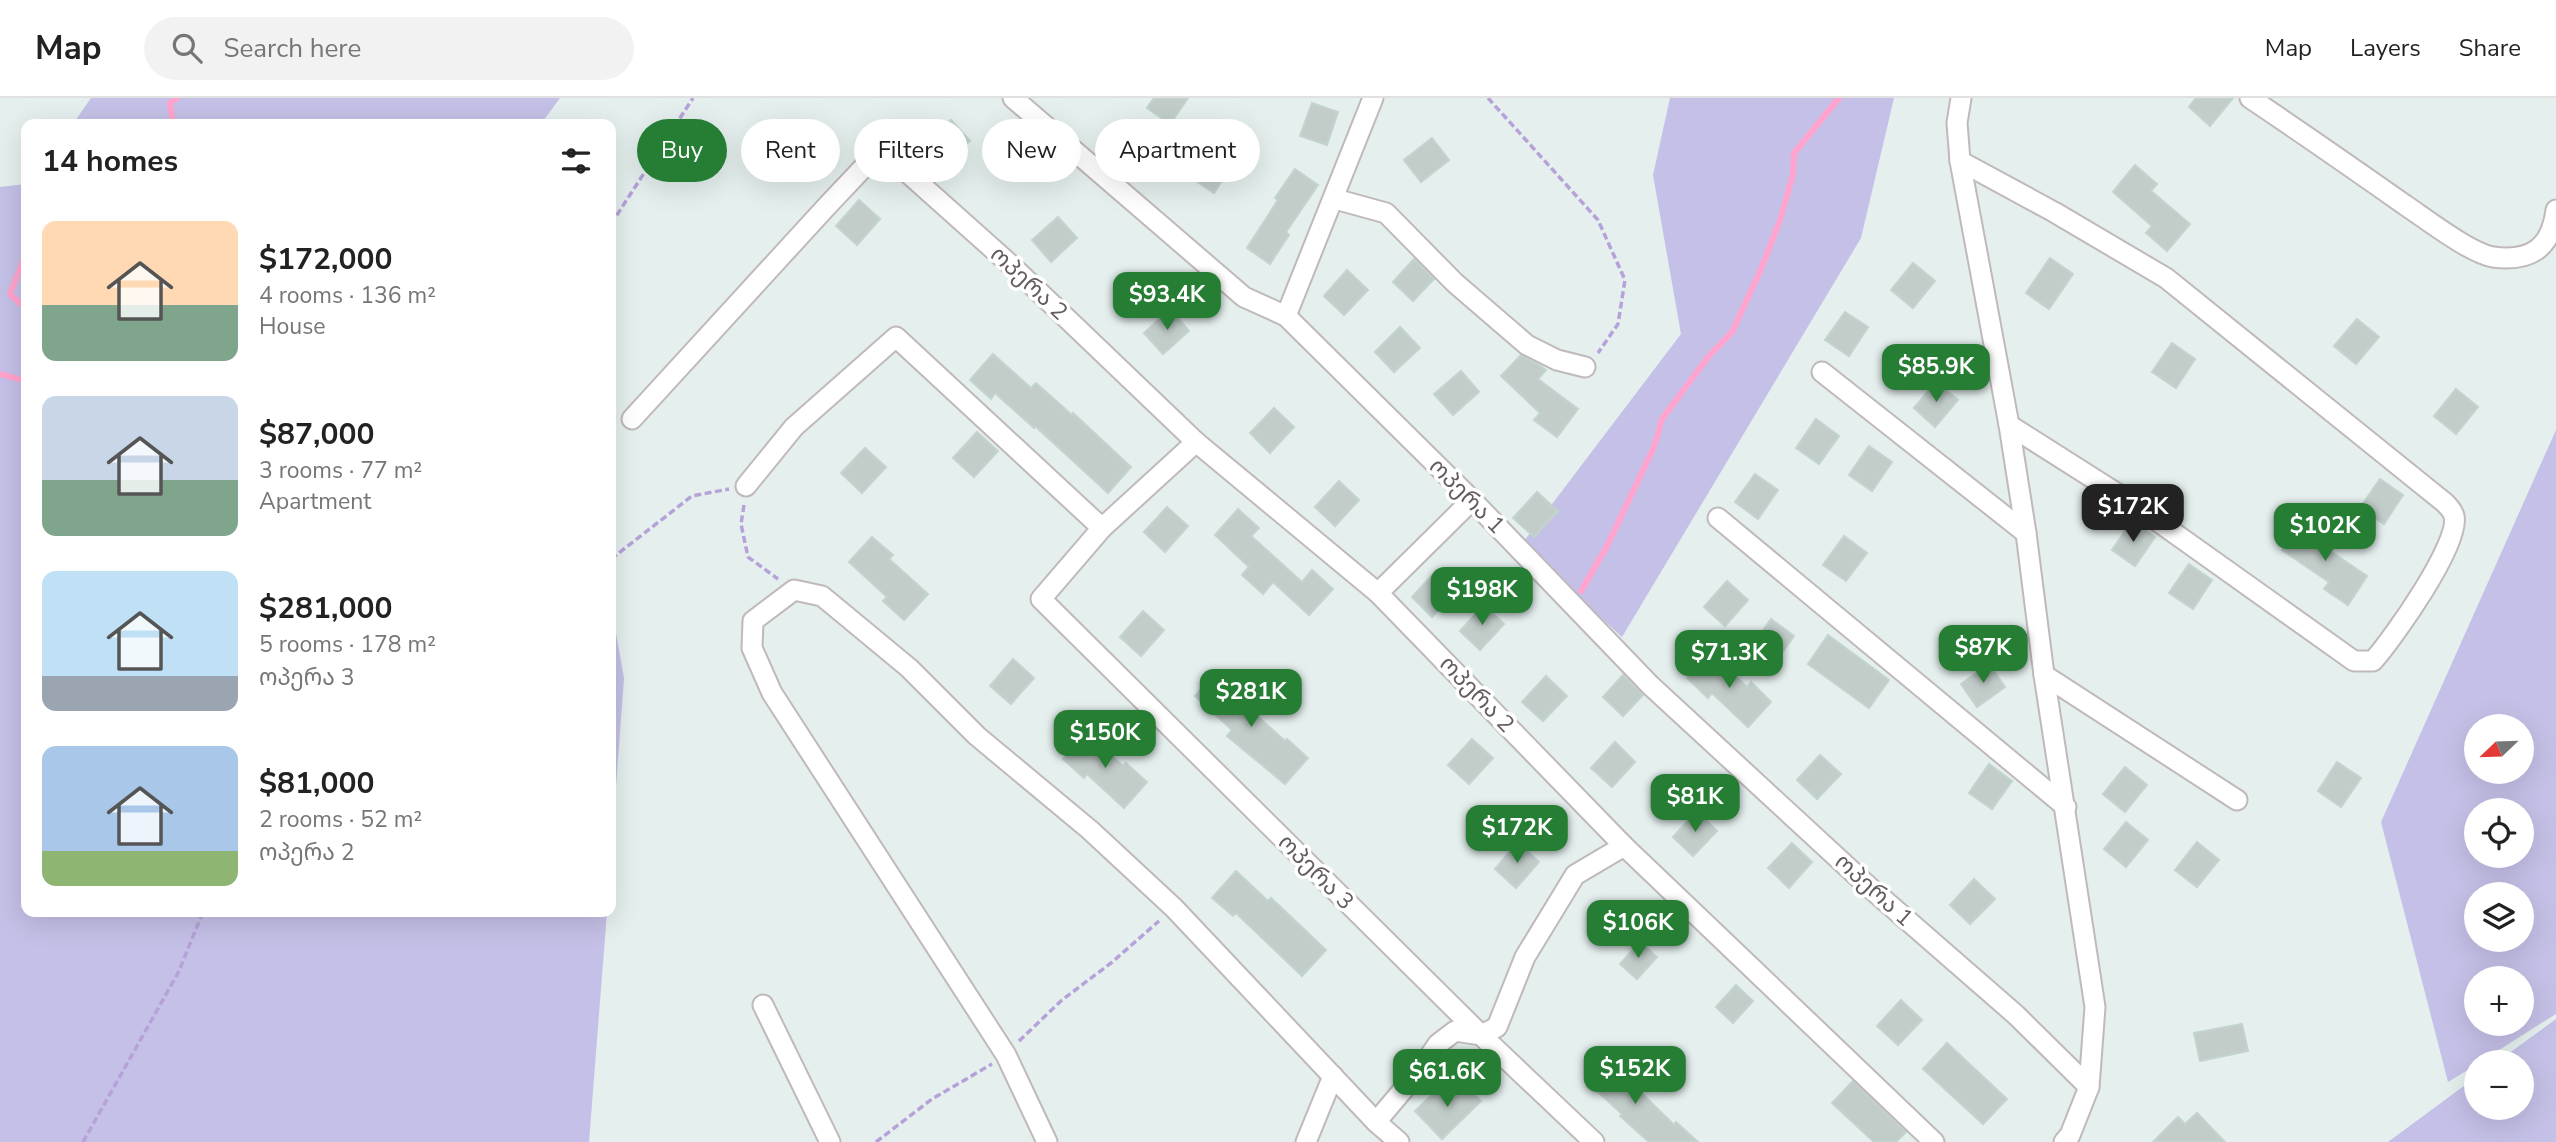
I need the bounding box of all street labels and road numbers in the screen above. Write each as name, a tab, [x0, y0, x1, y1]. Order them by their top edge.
street label: ოპერა 2	[983, 239, 1075, 327]
street label: ოპერა 1	[1422, 451, 1512, 541]
street label: ოპერა 2	[1433, 649, 1521, 739]
street label: ოპერა 3	[1271, 827, 1361, 917]
street label: ოპერა 1	[1828, 846, 1920, 934]

